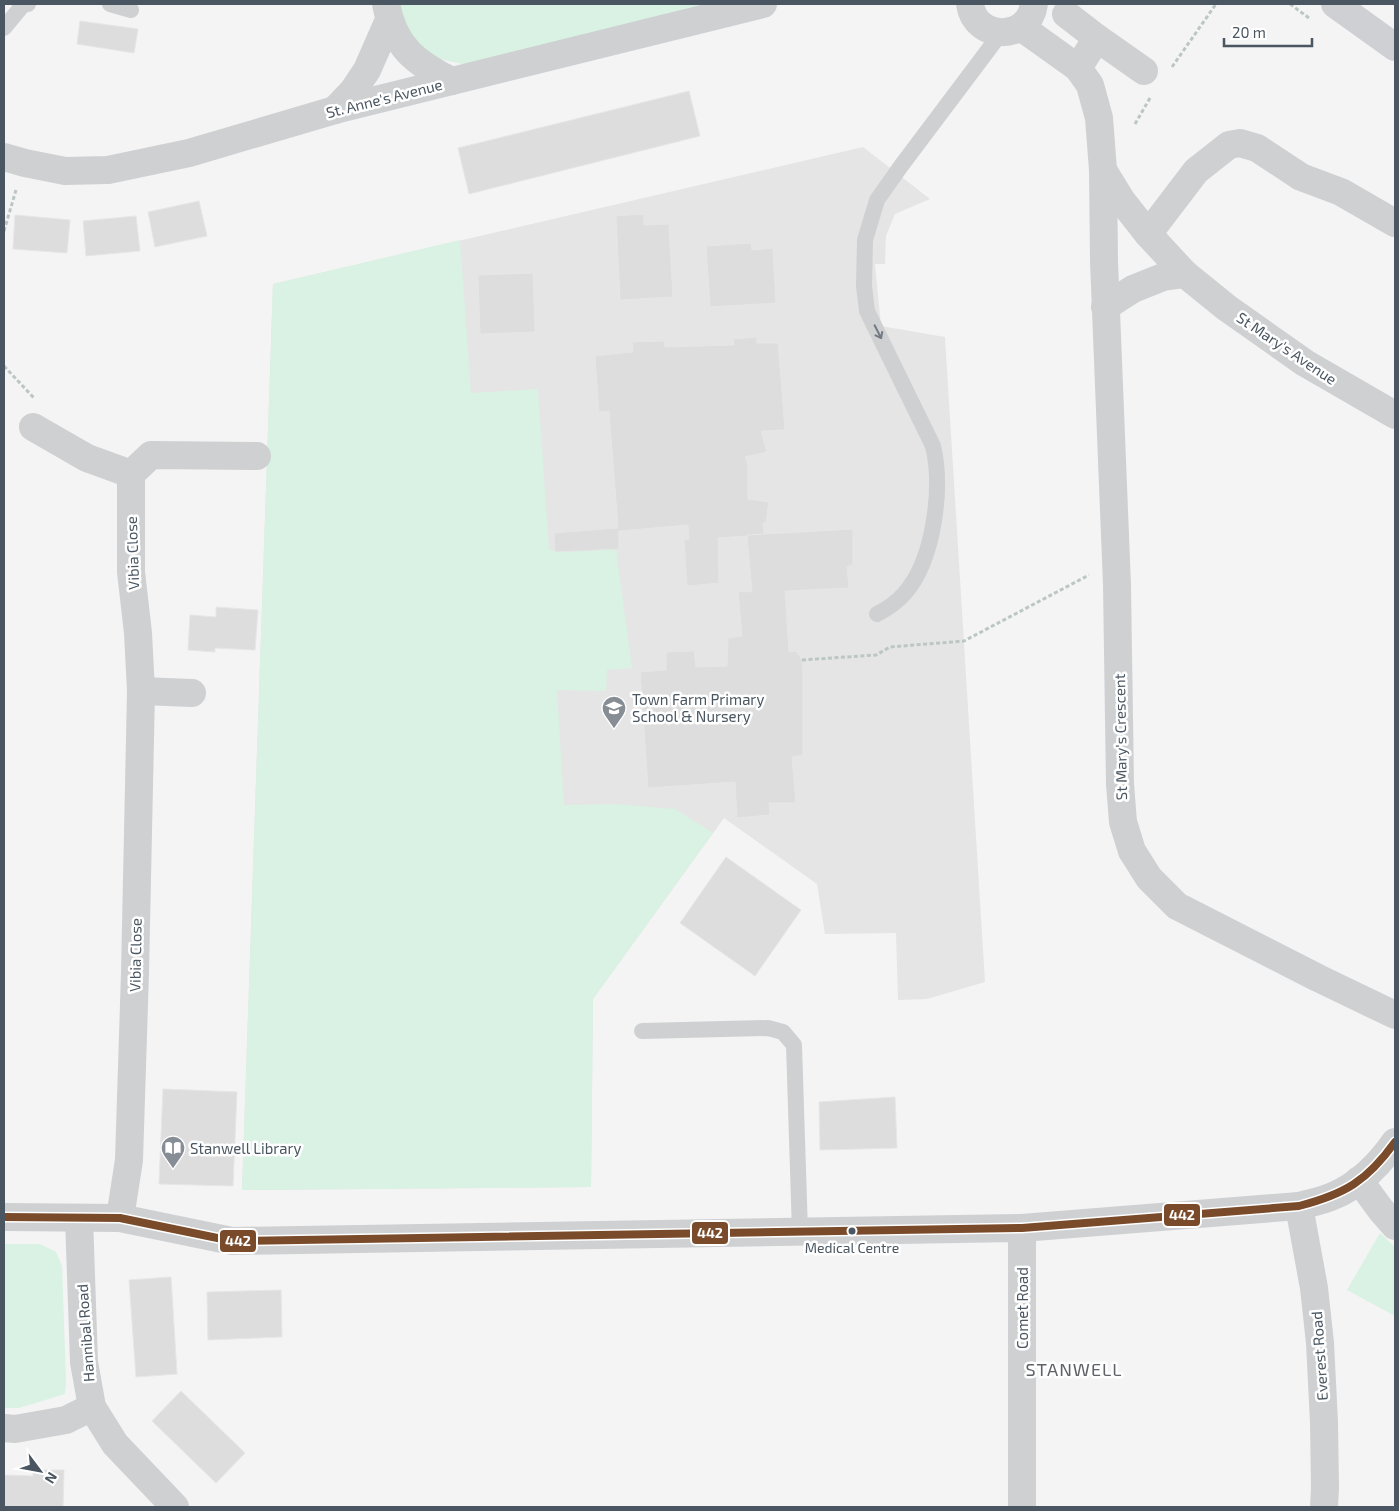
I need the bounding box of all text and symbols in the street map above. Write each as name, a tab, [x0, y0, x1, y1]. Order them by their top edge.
scale bar	[1224, 15, 1312, 47]
text: 20 m	[1232, 23, 1266, 41]
street label: St. Anne's Avenue	[324, 75, 444, 121]
street label: St Mary's Avenue	[1234, 308, 1340, 388]
one-way arrow	[873, 325, 883, 340]
street label: Vibia Close	[122, 516, 142, 590]
street label: St Mary's Crescent	[1110, 673, 1130, 800]
place label: Town Farm Primary School & Nursery	[632, 690, 764, 725]
school or university icon: Town Farm Primary School & Nursery	[601, 695, 627, 729]
street label: Vibia Close	[125, 918, 145, 992]
library icon: Stanwell Library	[160, 1135, 186, 1169]
place label: Stanwell Library	[190, 1139, 301, 1157]
line badge: 442	[1163, 1203, 1201, 1227]
text: 442	[1169, 1206, 1195, 1223]
line badge: 442	[691, 1221, 729, 1245]
text: 442	[697, 1224, 723, 1241]
marker: Medical Centre	[847, 1226, 857, 1236]
line badge: 442	[219, 1229, 257, 1253]
text: 442	[225, 1232, 251, 1249]
place label: Medical Centre	[805, 1239, 899, 1256]
street label: Comet Road	[1013, 1267, 1031, 1349]
street label: Hannibal Road	[73, 1283, 97, 1383]
street label: Everest Road	[1307, 1311, 1331, 1401]
district label: STANWELL	[1025, 1358, 1123, 1380]
north arrow	[15, 1446, 65, 1496]
text: N	[42, 1469, 61, 1487]

